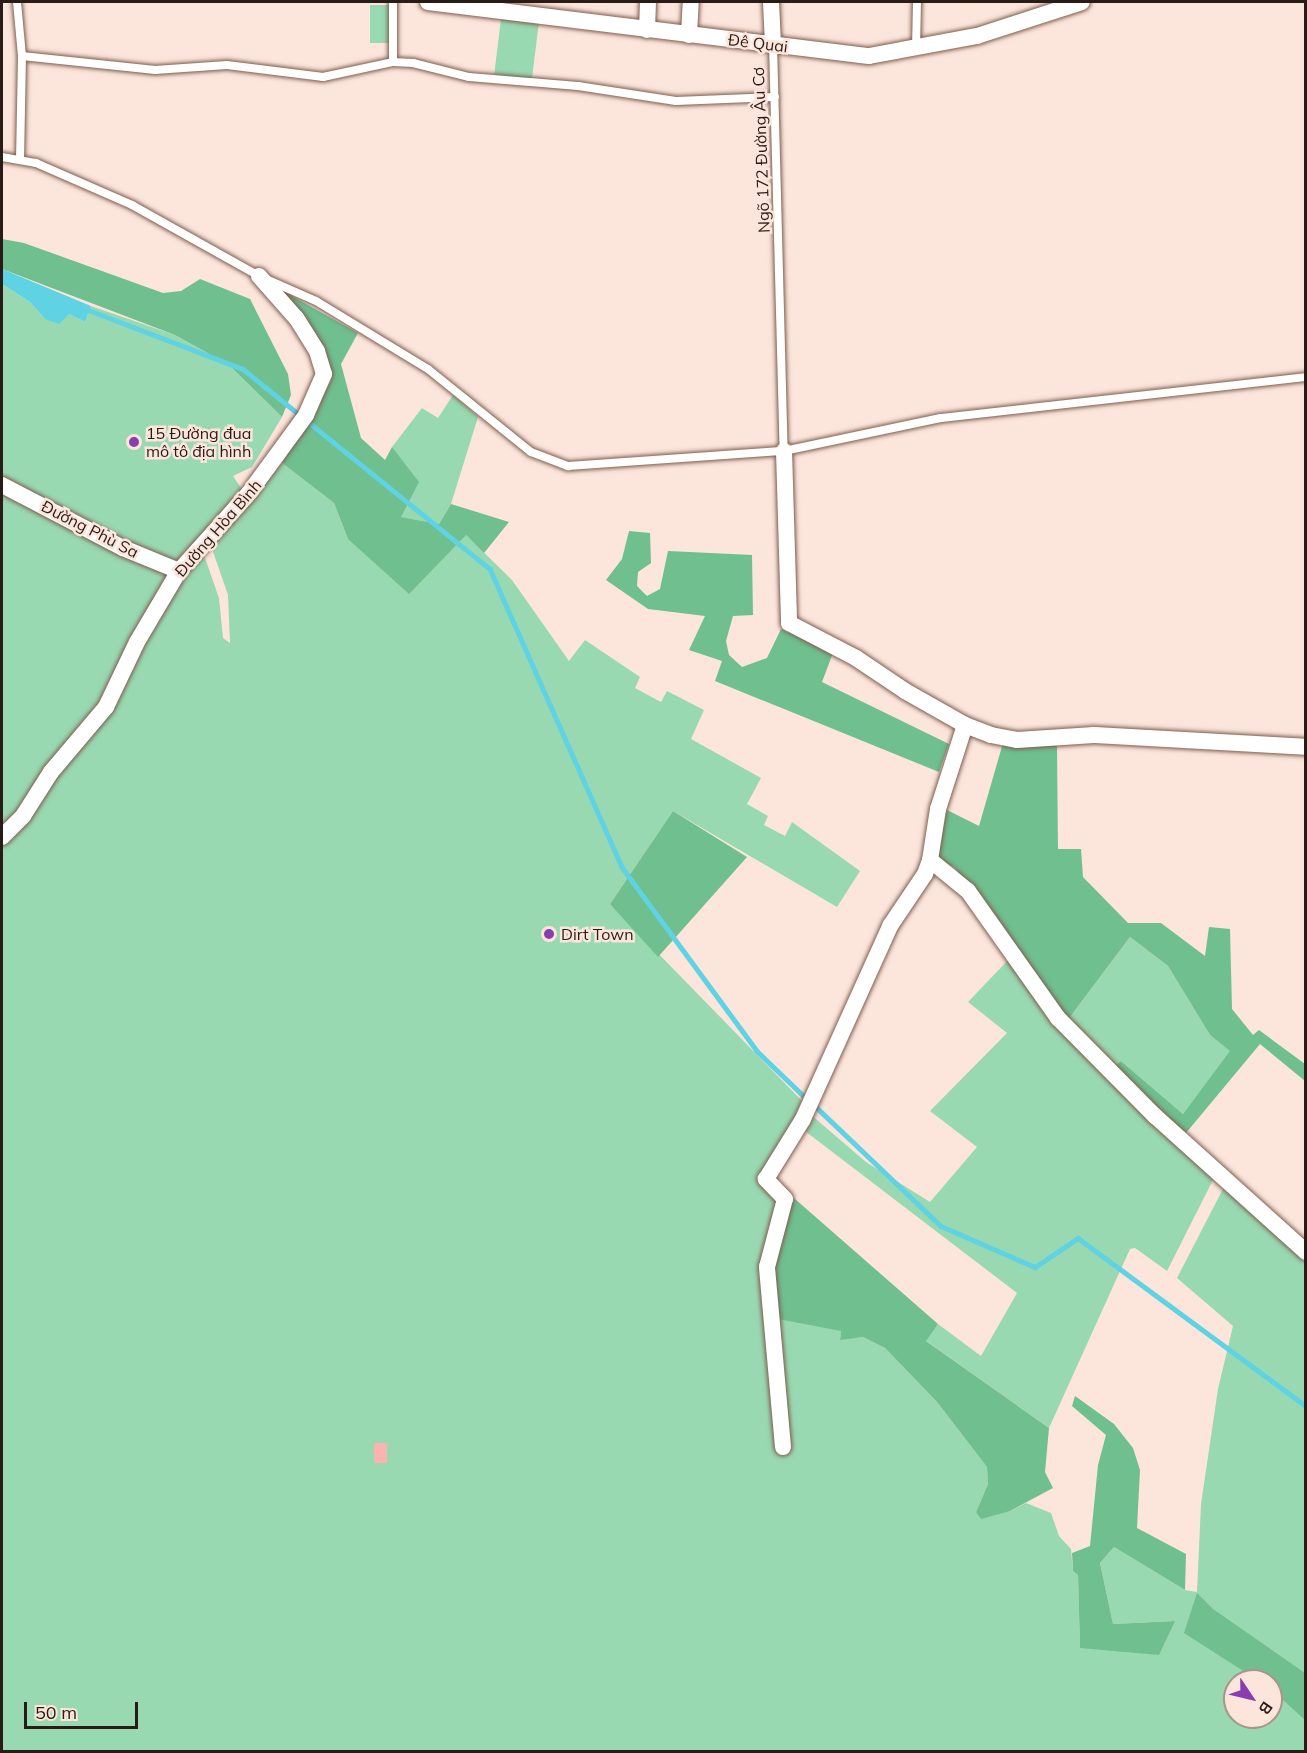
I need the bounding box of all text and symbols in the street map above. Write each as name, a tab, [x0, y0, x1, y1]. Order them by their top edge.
street label: Đê Quai	[727, 30, 789, 56]
street label: Ngõ 172 Đường Âu Cơ	[749, 67, 773, 233]
place label: 15 Đường đua mô tô địa hình	[146, 423, 251, 461]
marker: 15 Đường đua mô tô địa hình	[127, 435, 141, 449]
street label: Đường Hòa Bình	[171, 476, 265, 580]
street label: Đường Phù Sa	[38, 496, 142, 562]
place label: Dirt Town	[561, 924, 634, 944]
marker: Dirt Town	[542, 927, 556, 941]
north arrow	[1223, 1669, 1283, 1729]
scale bar	[27, 1690, 141, 1728]
text: B	[1255, 1698, 1277, 1718]
text: 50 m	[35, 1701, 77, 1724]

